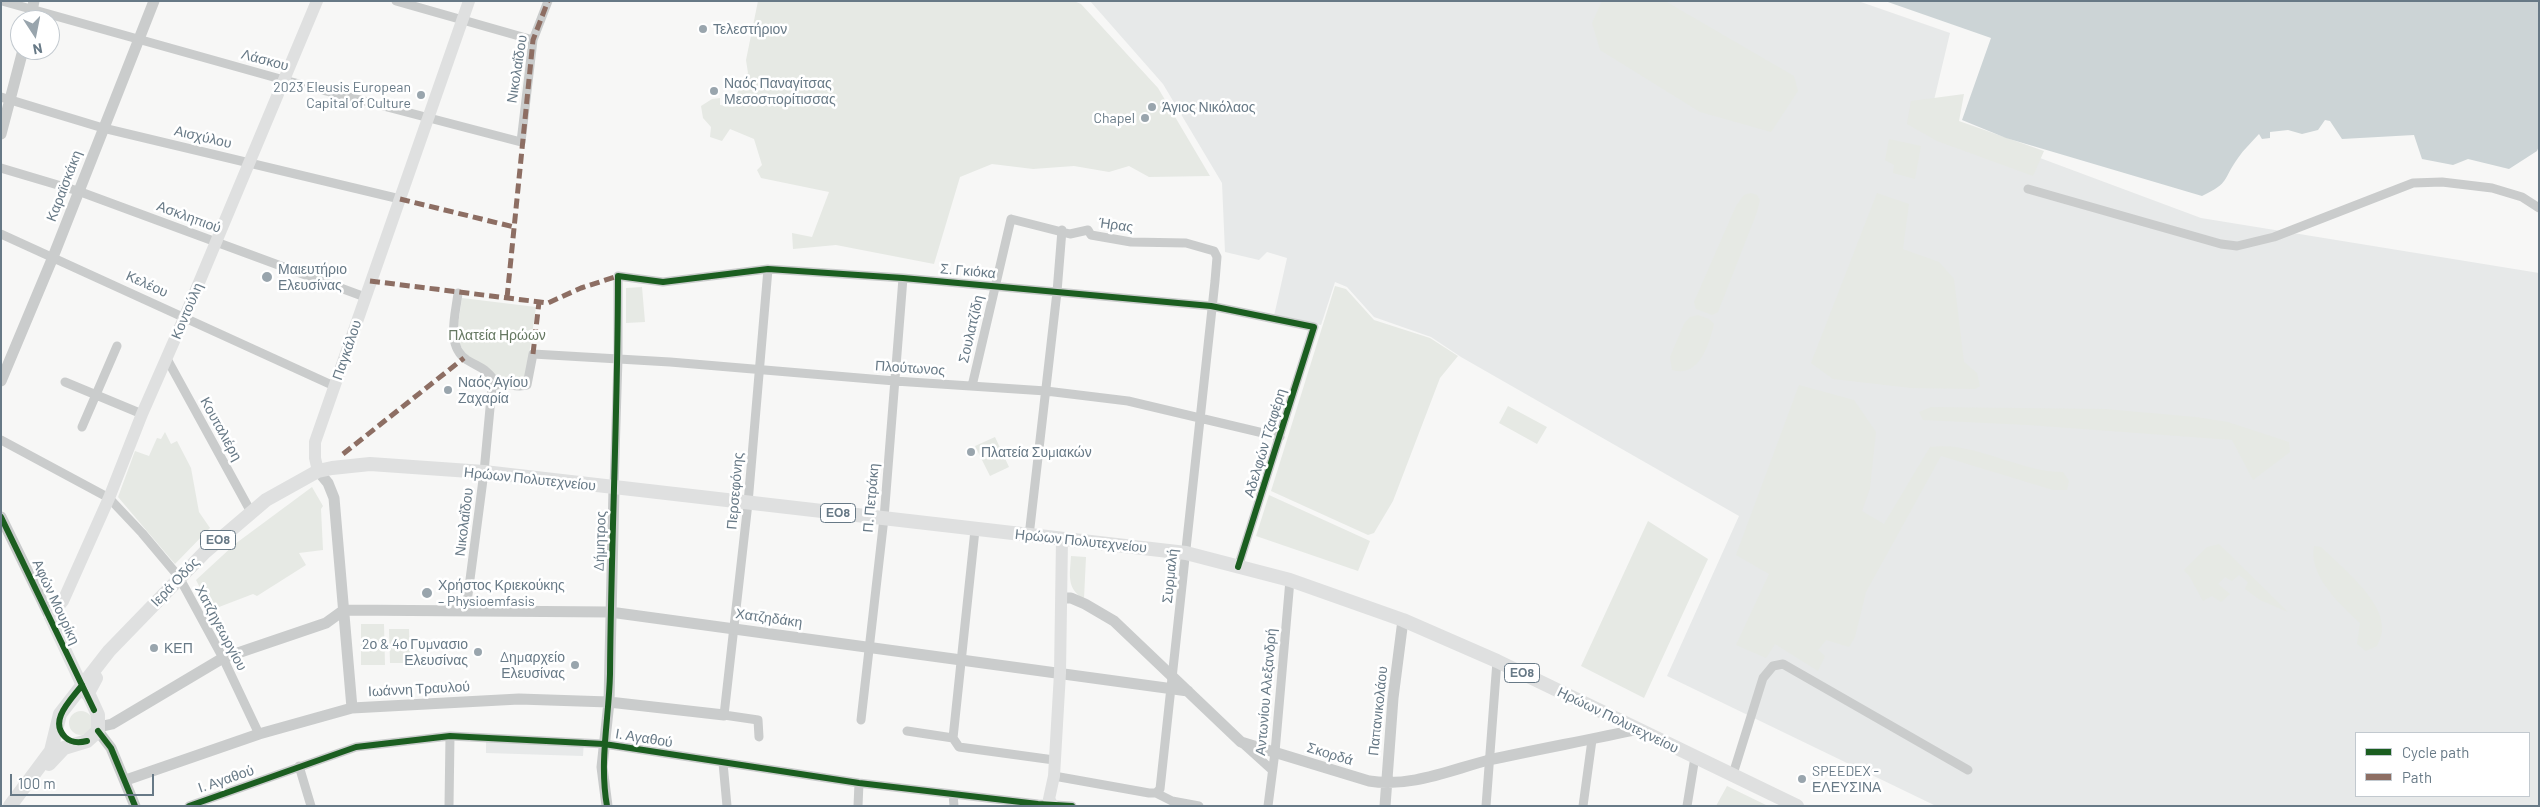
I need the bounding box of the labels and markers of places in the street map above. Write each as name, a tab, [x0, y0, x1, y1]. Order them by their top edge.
place label: Τελεστήριον	[713, 21, 787, 37]
marker: Τελεστήριον	[697, 23, 709, 35]
place label: Ναός Παναγίτσας Μεσοσπορίτισσας	[724, 75, 836, 108]
place label: 2023 Eleusis European Capital of Culture	[273, 79, 411, 111]
marker: Ναός Παναγίτσας Μεσοσπορίτισσας	[708, 85, 720, 97]
marker: 2023 Eleusis European Capital of Culture	[415, 89, 427, 101]
place label: Άγιος Νικόλαος	[1162, 99, 1256, 115]
marker: Άγιος Νικόλαος	[1146, 101, 1158, 113]
place label: Chapel	[1093, 110, 1135, 126]
marker: Chapel	[1139, 112, 1151, 124]
place label: Μαιευτήριο Ελευσίνας	[278, 261, 347, 294]
marker: Μαιευτήριο Ελευσίνας	[260, 270, 274, 284]
place label: Ναός Αγίου Ζαχαρία	[458, 374, 528, 407]
marker: Ναός Αγίου Ζαχαρία	[442, 384, 454, 396]
place label: Πλατεία Συμιακών	[981, 444, 1092, 460]
marker: Πλατεία Συμιακών	[965, 446, 977, 458]
place label: Χρήστος Κριεκούκης – Physioemfasis	[438, 577, 565, 610]
marker: Χρήστος Κριεκούκης – Physioemfasis	[420, 586, 434, 600]
place label: 2ο & 4ο Γυμνασιο Ελευσίνας	[362, 636, 468, 669]
place label: ΚΕΠ	[164, 640, 193, 656]
marker: ΚΕΠ	[148, 642, 160, 654]
marker: 2ο & 4ο Γυμνασιο Ελευσίνας	[472, 646, 484, 658]
place label: Δημαρχείο Ελευσίνας	[500, 649, 565, 682]
marker: Δημαρχείο Ελευσίνας	[569, 659, 581, 671]
place label: SPEEDEX - ΕΛΕΥΣΙΝΑ	[1812, 763, 1881, 796]
marker: SPEEDEX - ΕΛΕΥΣΙΝΑ	[1796, 773, 1808, 785]

